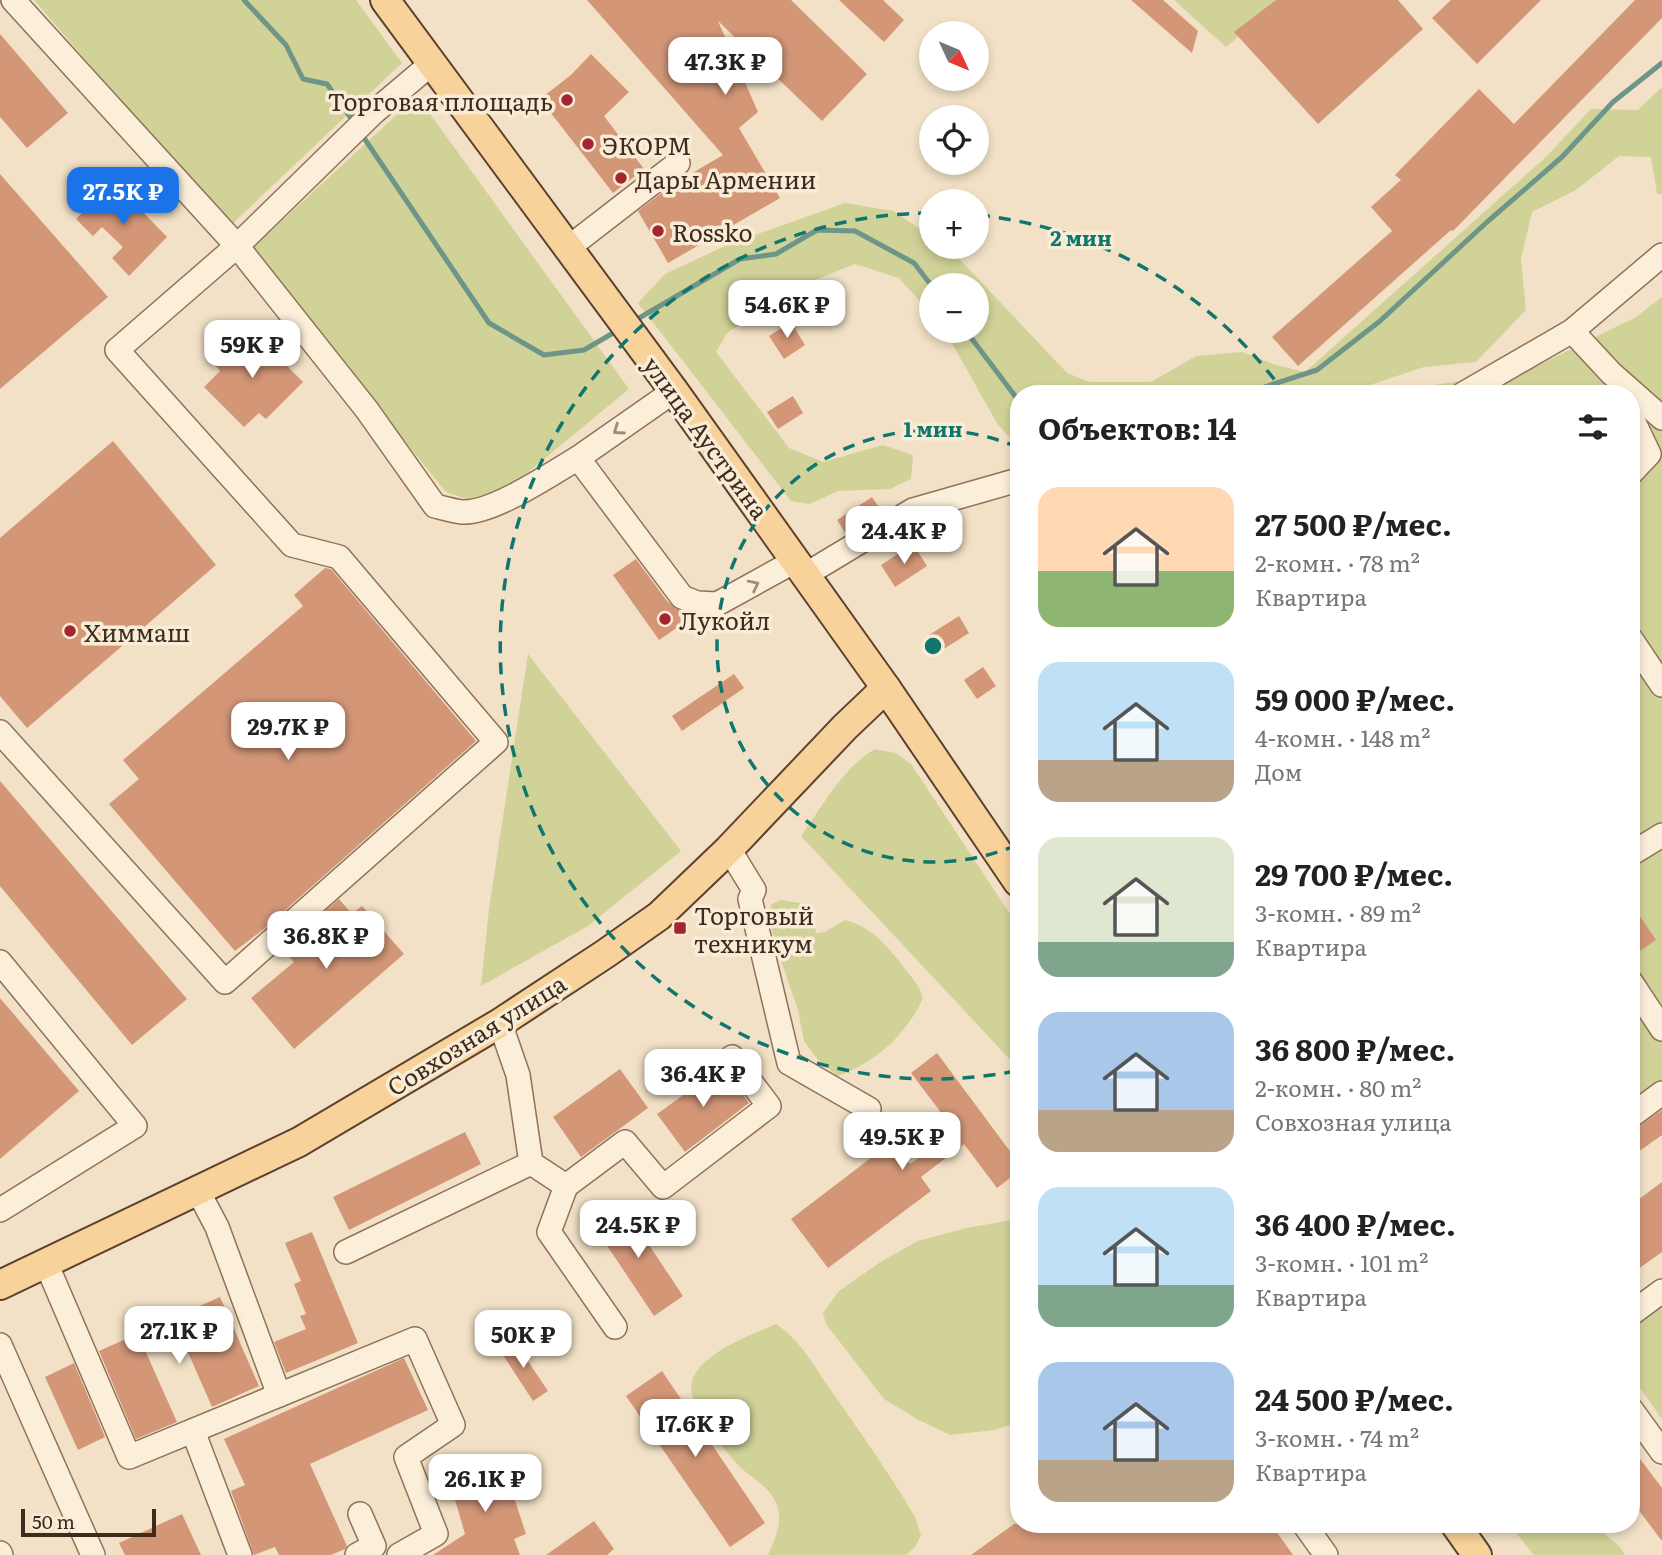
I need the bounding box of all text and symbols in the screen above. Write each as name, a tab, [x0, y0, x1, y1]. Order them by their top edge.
north arrow	[919, 21, 989, 91]
map controls	[919, 21, 989, 343]
pin: 47.3K ₽	[660, 38, 790, 97]
text: 47.3K ₽	[684, 43, 766, 77]
place label: Торговая площадь	[328, 83, 553, 118]
marker: Торговая площадь	[559, 92, 575, 108]
button: locate	[919, 105, 989, 175]
place label: ЭКОРМ	[602, 127, 691, 162]
marker: ЭКОРМ	[580, 136, 596, 152]
place label: Дары Армении	[635, 161, 816, 196]
pin: 27.5K ₽	[58, 168, 188, 227]
marker: Дары Армении	[613, 170, 629, 186]
text: 27.5K ₽	[83, 173, 163, 207]
button: +	[919, 189, 989, 259]
place label: Rossko	[672, 214, 753, 249]
text: 2 мин	[1050, 221, 1112, 252]
marker: Rossko	[650, 223, 666, 239]
button: −	[919, 273, 989, 343]
pin: 54.6K ₽	[722, 280, 852, 340]
text: 54.6K ₽	[744, 286, 830, 320]
pin: 59K ₽	[203, 320, 301, 380]
text: 59K ₽	[220, 326, 284, 360]
street label: улица Аустрина	[636, 348, 778, 526]
text: Объектов: 14	[1038, 405, 1237, 449]
icon: filters	[1574, 408, 1612, 446]
text: 1 мин	[904, 412, 963, 443]
one-way arrow	[613, 422, 626, 434]
text: 27 500 ₽/мес.	[1255, 501, 1452, 545]
pin: 24.4K ₽	[839, 506, 969, 566]
text: 24.4K ₽	[862, 512, 946, 546]
icon: home	[1094, 515, 1178, 599]
text: 2-комн. · 78 m²	[1255, 545, 1420, 579]
one-way arrow	[747, 579, 759, 593]
text: Квартира	[1255, 579, 1367, 613]
place label: Лукойл	[679, 602, 770, 637]
marker: Лукойл	[657, 611, 673, 627]
place label: Химмаш	[84, 614, 190, 649]
marker: Химмаш	[62, 623, 78, 639]
centre of rings	[921, 634, 945, 658]
text: 59 000 ₽/мес.	[1255, 676, 1455, 720]
icon: home	[1094, 690, 1178, 774]
pin: 29.7K ₽	[223, 702, 353, 762]
text: 29.7K ₽	[247, 708, 329, 742]
text: 4-комн. · 148 m²	[1255, 720, 1430, 754]
text: Дом	[1255, 754, 1302, 788]
text: 29 700 ₽/мес.	[1255, 851, 1453, 895]
icon: home	[1094, 865, 1178, 949]
text: 3-комн. · 89 m²	[1255, 895, 1421, 929]
place label: Торговый техникум	[694, 897, 814, 960]
pin: 36.8K ₽	[261, 912, 391, 971]
text: 36.8K ₽	[283, 917, 369, 951]
marker: Торговый техникум	[672, 920, 688, 936]
text: Квартира	[1255, 929, 1367, 963]
street label: Совхозная улица	[380, 965, 572, 1103]
text: 36 800 ₽/мес.	[1255, 1026, 1455, 1070]
icon: home	[1094, 1040, 1178, 1124]
pin: 36.4K ₽	[638, 1050, 768, 1109]
text: 36.4K ₽	[660, 1055, 746, 1089]
text: 2-комн. · 80 m²	[1255, 1070, 1421, 1104]
text: Совхозная улица	[1255, 1104, 1452, 1138]
pin: 49.5K ₽	[837, 1112, 967, 1172]
text: 49.5K ₽	[860, 1118, 944, 1152]
pin: 24.5K ₽	[573, 1200, 703, 1260]
text: 36 400 ₽/мес.	[1255, 1201, 1456, 1245]
text: 24.5K ₽	[596, 1206, 680, 1240]
icon: home	[1094, 1215, 1178, 1299]
text: 3-комн. · 101 m²	[1255, 1245, 1428, 1279]
text: Квартира	[1255, 1279, 1367, 1313]
pin: 27.1K ₽	[114, 1306, 244, 1366]
pin: 50K ₽	[474, 1310, 572, 1370]
text: 27.1K ₽	[140, 1312, 218, 1346]
text: 50K ₽	[491, 1316, 555, 1350]
text: 24 500 ₽/мес.	[1255, 1376, 1454, 1420]
icon: home	[1094, 1390, 1178, 1474]
pin: 17.6K ₽	[630, 1400, 760, 1459]
text: 17.6K ₽	[656, 1405, 734, 1439]
text: 3-комн. · 74 m²	[1255, 1420, 1419, 1454]
pin: 26.1K ₽	[420, 1454, 550, 1514]
text: Квартира	[1255, 1454, 1367, 1488]
text: 26.1K ₽	[445, 1460, 525, 1494]
scale bar	[21, 1506, 156, 1538]
text: 50 m	[32, 1507, 75, 1535]

